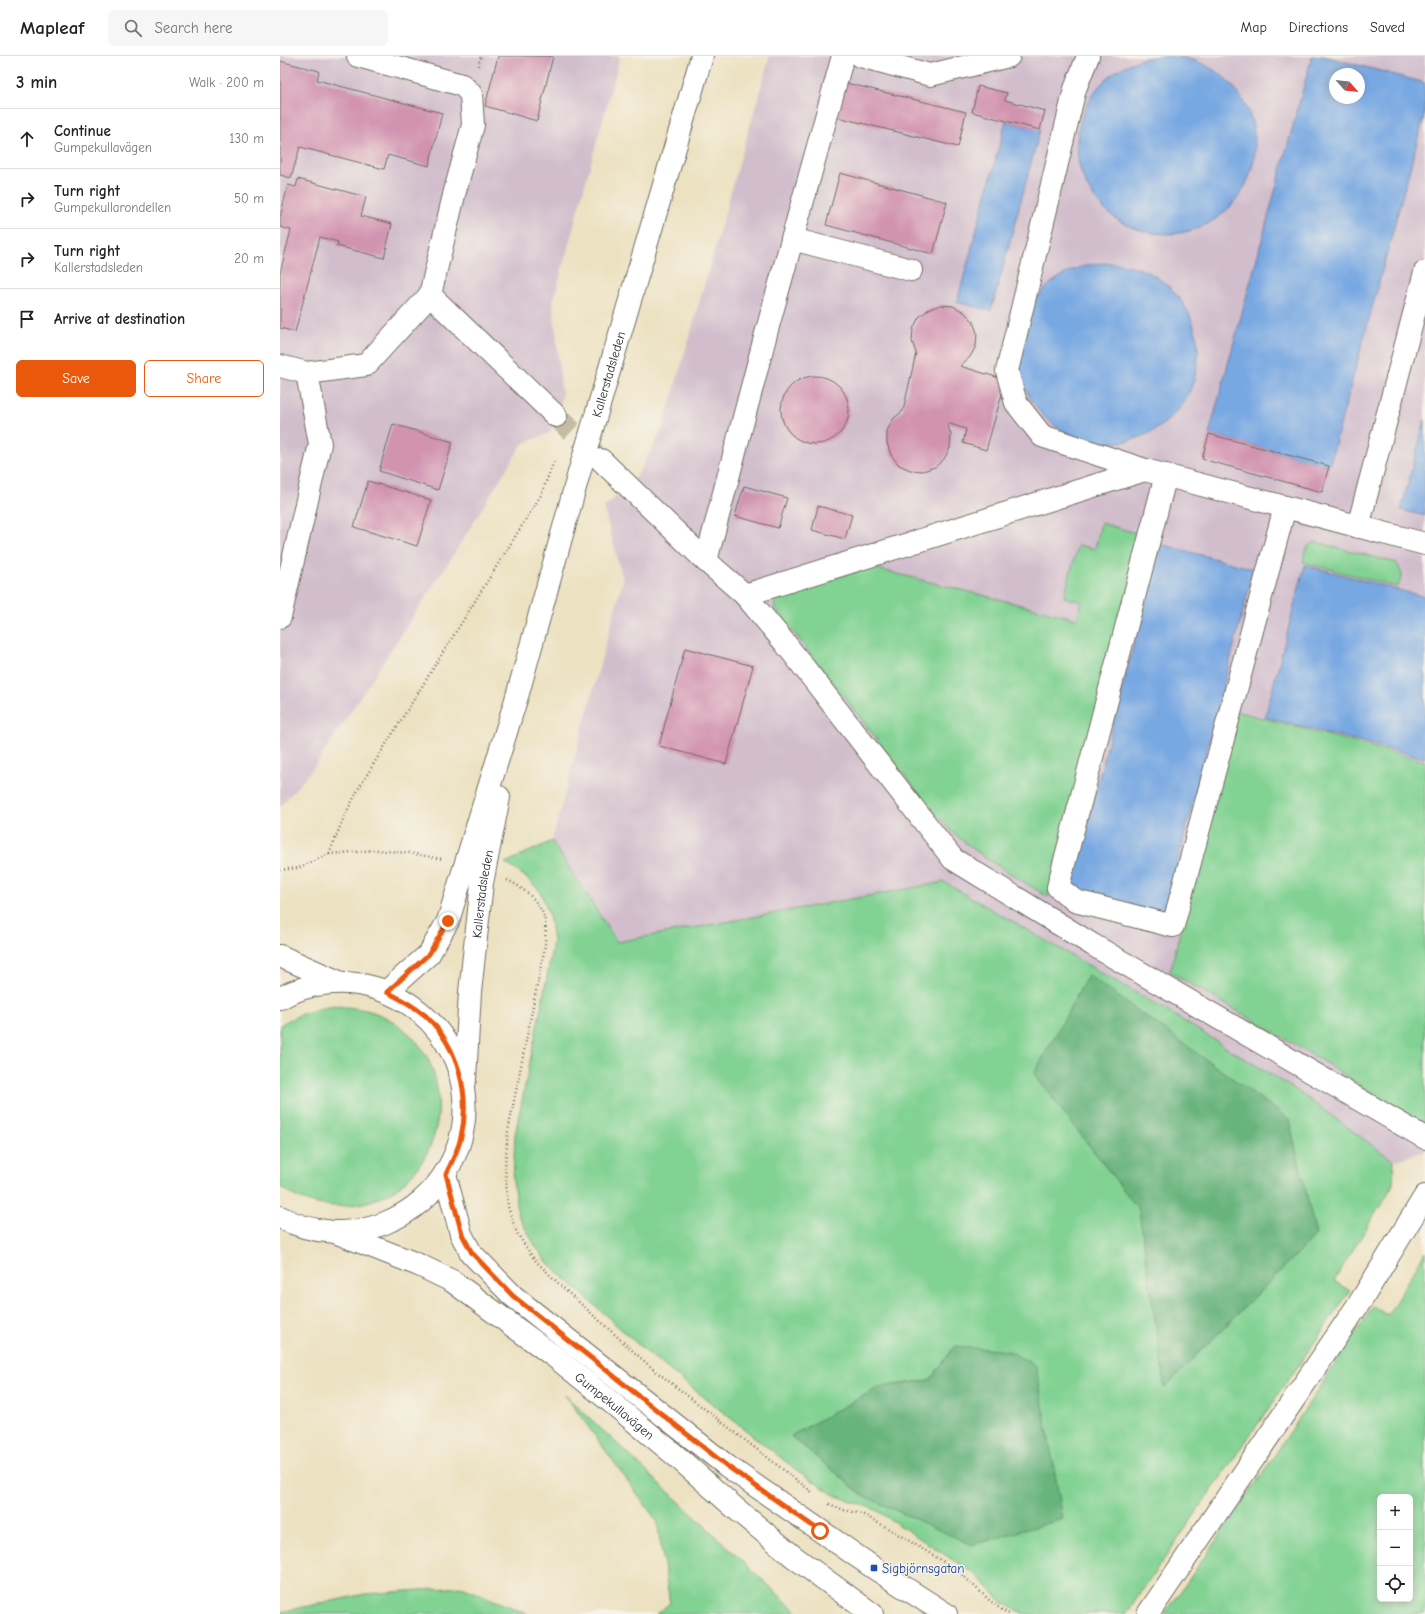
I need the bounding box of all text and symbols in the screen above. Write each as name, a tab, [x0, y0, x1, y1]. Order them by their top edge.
search box	[108, 10, 388, 46]
text: Mapleaf	[20, 17, 84, 39]
icon: search	[122, 17, 144, 39]
text: Search here	[154, 19, 233, 37]
text: Map	[1240, 19, 1267, 36]
text: Directions	[1289, 19, 1348, 36]
text: Saved	[1370, 19, 1405, 36]
north arrow	[1329, 68, 1365, 104]
text: 3 min	[16, 73, 57, 92]
text: Walk · 200 m	[189, 75, 264, 90]
text: Continue	[54, 122, 111, 140]
icon: ahead	[16, 128, 38, 150]
text: 130 m	[229, 131, 264, 146]
text: Gumpekullavägen	[54, 140, 152, 155]
text: Turn right	[54, 182, 120, 200]
icon: right	[16, 188, 38, 210]
text: 50 m	[234, 191, 264, 206]
text: Gumpekullarondellen	[54, 200, 171, 215]
text: Turn right	[54, 242, 120, 260]
icon: right	[16, 248, 38, 270]
text: 20 m	[234, 251, 264, 266]
text: Kallerstadsleden	[54, 260, 143, 275]
icon: arrive	[16, 308, 38, 330]
text: Arrive at destination	[54, 310, 185, 328]
street label: Kallerstadsleden	[588, 329, 628, 419]
button: Save	[16, 360, 136, 397]
button: Share	[144, 360, 264, 397]
street label: Kallerstadsleden	[468, 848, 496, 939]
route end	[439, 912, 457, 930]
street label: Gumpekullavägen	[572, 1369, 658, 1442]
map controls	[1377, 1494, 1413, 1602]
button: +	[1377, 1494, 1413, 1530]
route start	[811, 1522, 829, 1540]
button: −	[1377, 1530, 1413, 1566]
place label: Sigbjörnsgatan	[882, 1561, 964, 1576]
marker: Sigbjörnsgatan	[869, 1563, 879, 1573]
button: locate	[1377, 1566, 1413, 1602]

